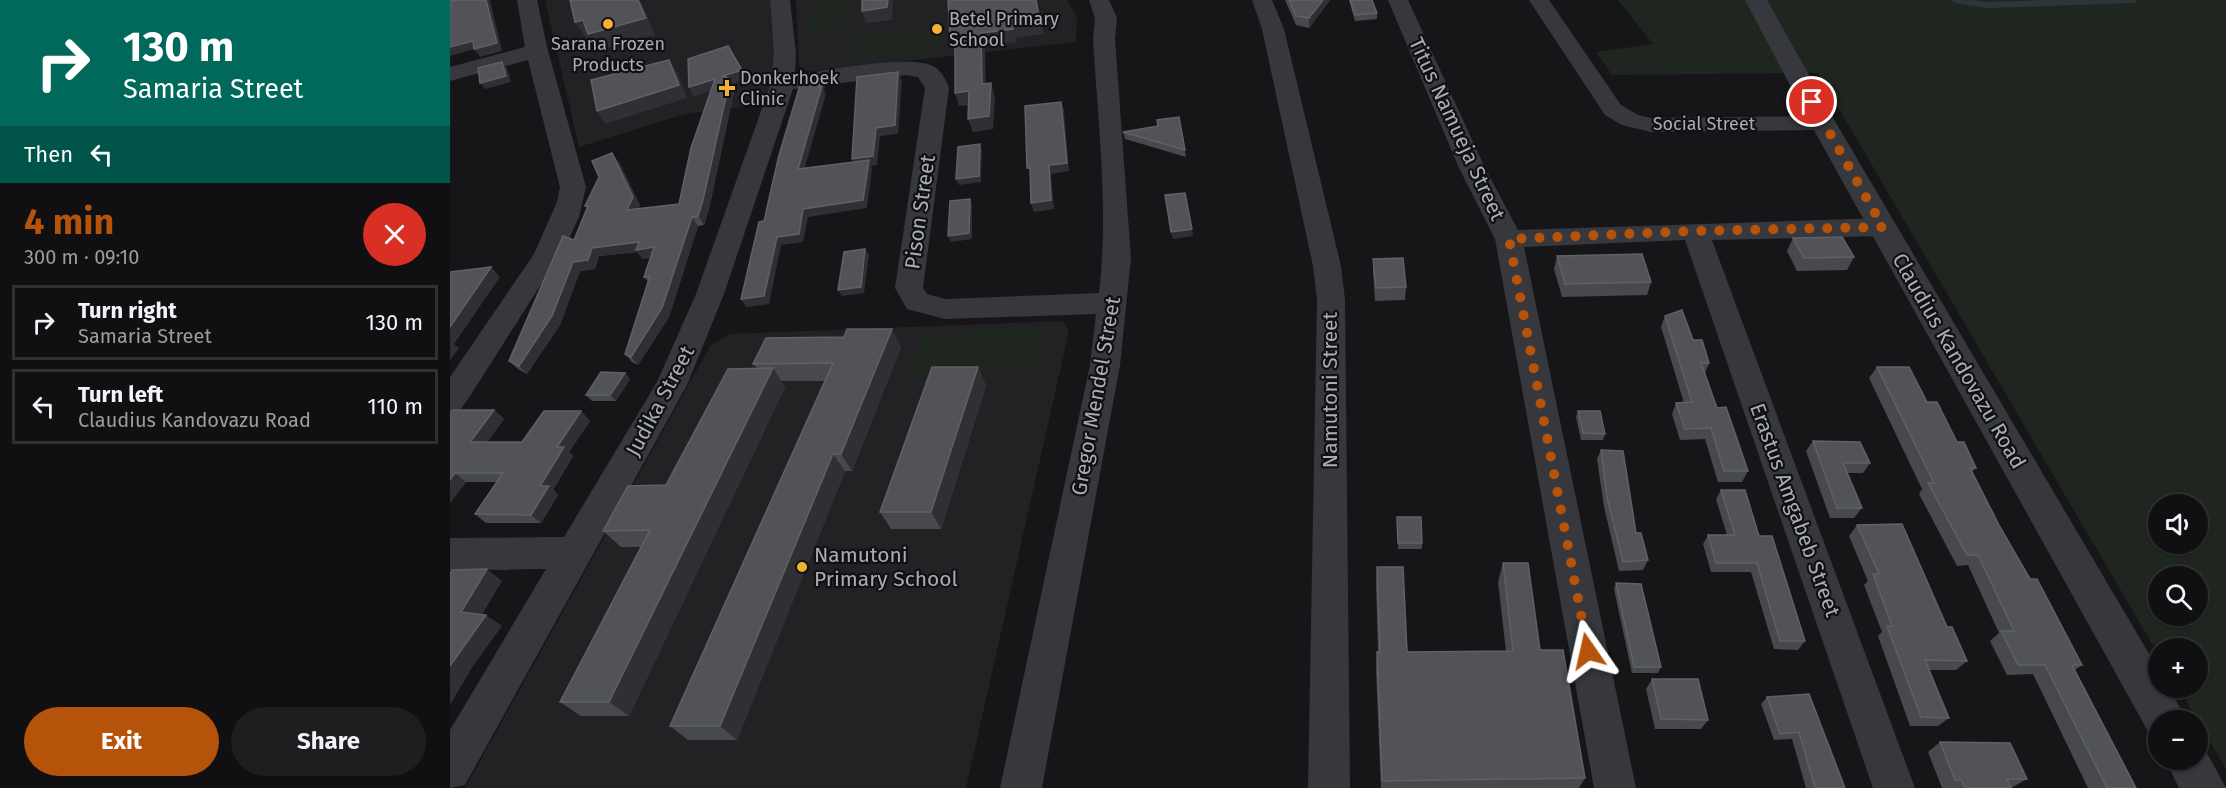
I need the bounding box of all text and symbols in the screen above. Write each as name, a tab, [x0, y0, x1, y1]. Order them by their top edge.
place label: Betel Primary School	[949, 8, 1059, 51]
marker: Sarana Frozen Products	[601, 17, 615, 31]
text: 130 m	[123, 22, 234, 72]
marker: Betel Primary School	[930, 22, 944, 36]
icon: right	[24, 24, 102, 102]
place label: Sarana Frozen Products	[551, 33, 665, 76]
street label: Titus Namueja Street	[1403, 33, 1511, 225]
place label: Donkerhoek Clinic	[740, 67, 839, 110]
text: Samaria Street	[123, 73, 303, 105]
pin	[1786, 76, 1837, 127]
marker: Donkerhoek Clinic	[718, 79, 736, 97]
icon: arrive	[1795, 85, 1828, 118]
street label: Social Street	[1653, 113, 1756, 135]
icon: left	[85, 138, 118, 171]
text: Then	[24, 141, 73, 168]
street label: Pison Street	[899, 153, 941, 271]
text: 4 min	[24, 200, 114, 244]
button: close	[363, 203, 426, 266]
text: 300 m · 09:10	[24, 245, 139, 269]
street label: Claudius Kandovazu Road	[1887, 249, 2031, 473]
street label: Gregor Mendel Street	[1066, 294, 1126, 497]
text: Turn right	[78, 297, 177, 324]
icon: right	[27, 306, 60, 339]
text: 130 m	[366, 309, 423, 336]
street label: Namutoni Street	[1317, 311, 1343, 468]
text: Samaria Street	[78, 324, 212, 348]
street label: Judika Street	[620, 341, 700, 461]
text: Turn left	[78, 381, 163, 408]
icon: left	[27, 390, 60, 423]
text: 110 m	[367, 393, 423, 420]
street label: Erastus Amgabeb Street	[1744, 400, 1846, 621]
text: Claudius Kandovazu Road	[78, 408, 311, 432]
map controls	[2148, 494, 2208, 770]
button: sound	[2148, 494, 2208, 554]
place label: Namutoni Primary School	[814, 542, 958, 592]
marker: Namutoni Primary School	[795, 560, 809, 574]
button: search	[2148, 566, 2208, 626]
position arrow	[1556, 619, 1620, 683]
button: +	[2148, 638, 2208, 698]
button: Exit	[24, 707, 219, 776]
button: Share	[231, 707, 426, 776]
button: −	[2148, 710, 2208, 770]

